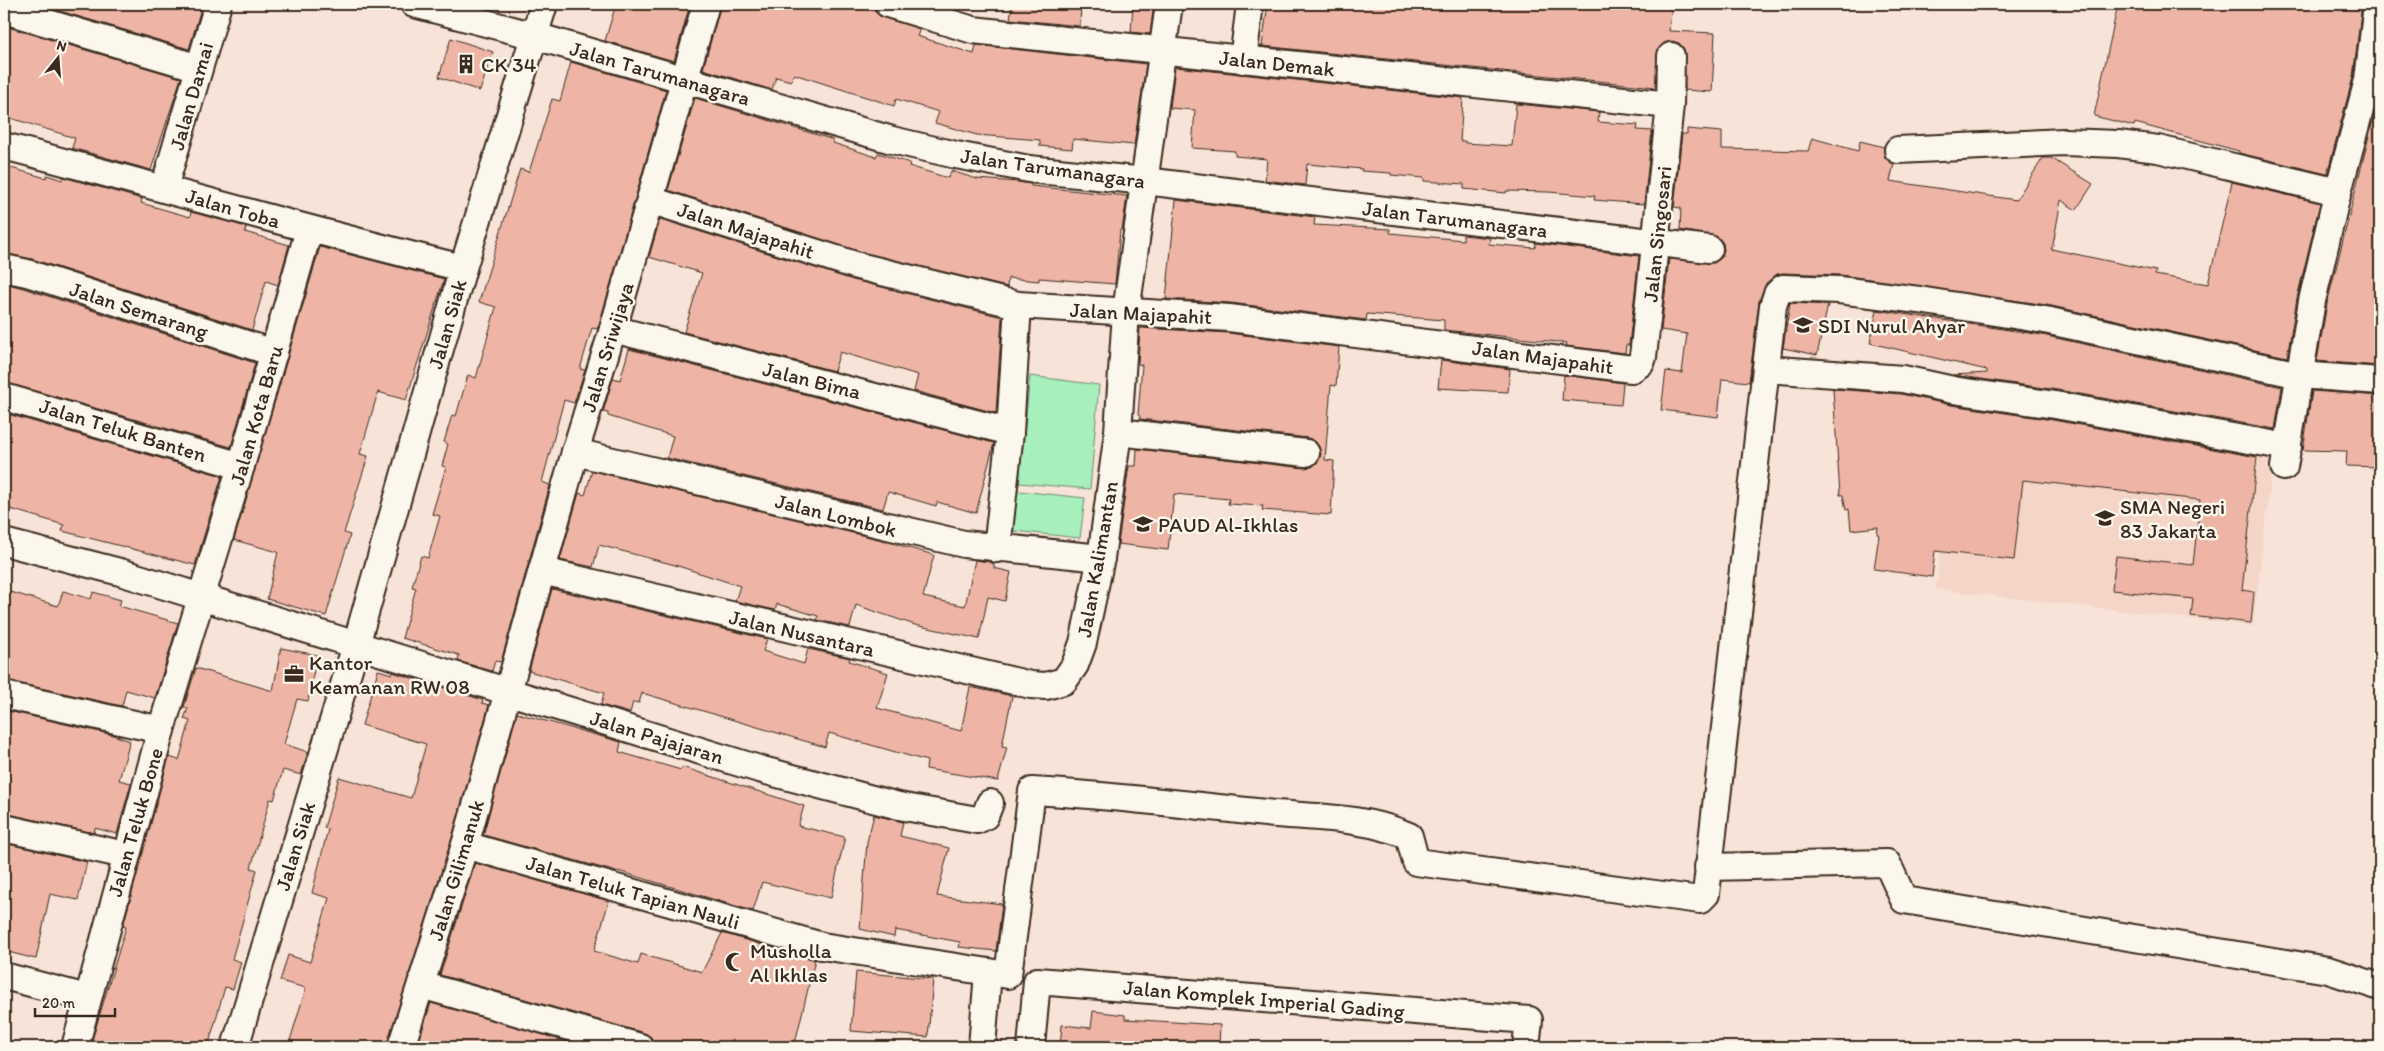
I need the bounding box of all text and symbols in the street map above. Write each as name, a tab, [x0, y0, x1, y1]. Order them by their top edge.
north arrow	[32, 32, 82, 82]
street label: Jalan Tarumanagara	[567, 35, 753, 111]
text: N	[55, 37, 69, 56]
street label: Jalan Damai	[164, 39, 218, 153]
street label: Jalan Demak	[1218, 45, 1336, 82]
place label: CK 34	[481, 52, 537, 77]
building icon: CK 34	[455, 53, 477, 75]
street label: Jalan Tarumanagara	[959, 143, 1147, 193]
street label: Jalan Singosari	[1637, 165, 1677, 303]
street label: Jalan Toba	[183, 183, 283, 233]
street label: Jalan Tarumanagara	[1361, 195, 1549, 243]
street label: Jalan Majapahit	[674, 196, 818, 264]
street label: Jalan Semarang	[67, 276, 212, 344]
street label: Jalan Siak	[422, 276, 472, 372]
street label: Jalan Sriwijaya	[575, 279, 639, 415]
street label: Jalan Majapahit	[1069, 297, 1213, 329]
place label: SDI Nurul Ahyar	[1818, 313, 1965, 338]
school or university icon: SDI Nurul Ahyar	[1792, 314, 1814, 336]
street label: Jalan Majapahit	[1471, 335, 1615, 379]
street label: Jalan Kota Baru	[224, 342, 288, 488]
street label: Jalan Bima	[760, 356, 864, 404]
street label: Jalan Teluk Banten	[37, 393, 210, 467]
street label: Jalan Kalimantan	[1071, 479, 1123, 639]
street label: Jalan Lombok	[773, 488, 900, 542]
place label: SMA Negeri 83 Jakarta	[2120, 494, 2225, 543]
school or university icon: SMA Negeri 83 Jakarta	[2094, 507, 2116, 529]
place label: PAUD Al-Ikhlas	[1158, 512, 1298, 537]
school or university icon: PAUD Al-Ikhlas	[1132, 513, 1154, 535]
street label: Jalan Nusantara	[727, 604, 877, 662]
place label: Kantor Keamanan RW 08	[309, 650, 470, 699]
office icon: Kantor Keamanan RW 08	[283, 663, 305, 685]
street label: Jalan Pajajaran	[587, 705, 727, 769]
street label: Jalan Teluk Bone	[102, 745, 168, 899]
street label: Jalan Gilimanuk	[423, 796, 489, 943]
street label: Jalan Siak	[270, 798, 320, 894]
street label: Jalan Teluk Tapian Nauli	[523, 850, 743, 934]
place label: Musholla Al Ikhlas	[750, 938, 832, 987]
mosque icon: Musholla Al Ikhlas	[724, 951, 746, 973]
street label: Jalan Komplek Imperial Gading	[1122, 974, 1406, 1024]
scale bar	[35, 986, 115, 1018]
text: 20 m	[42, 994, 76, 1012]

